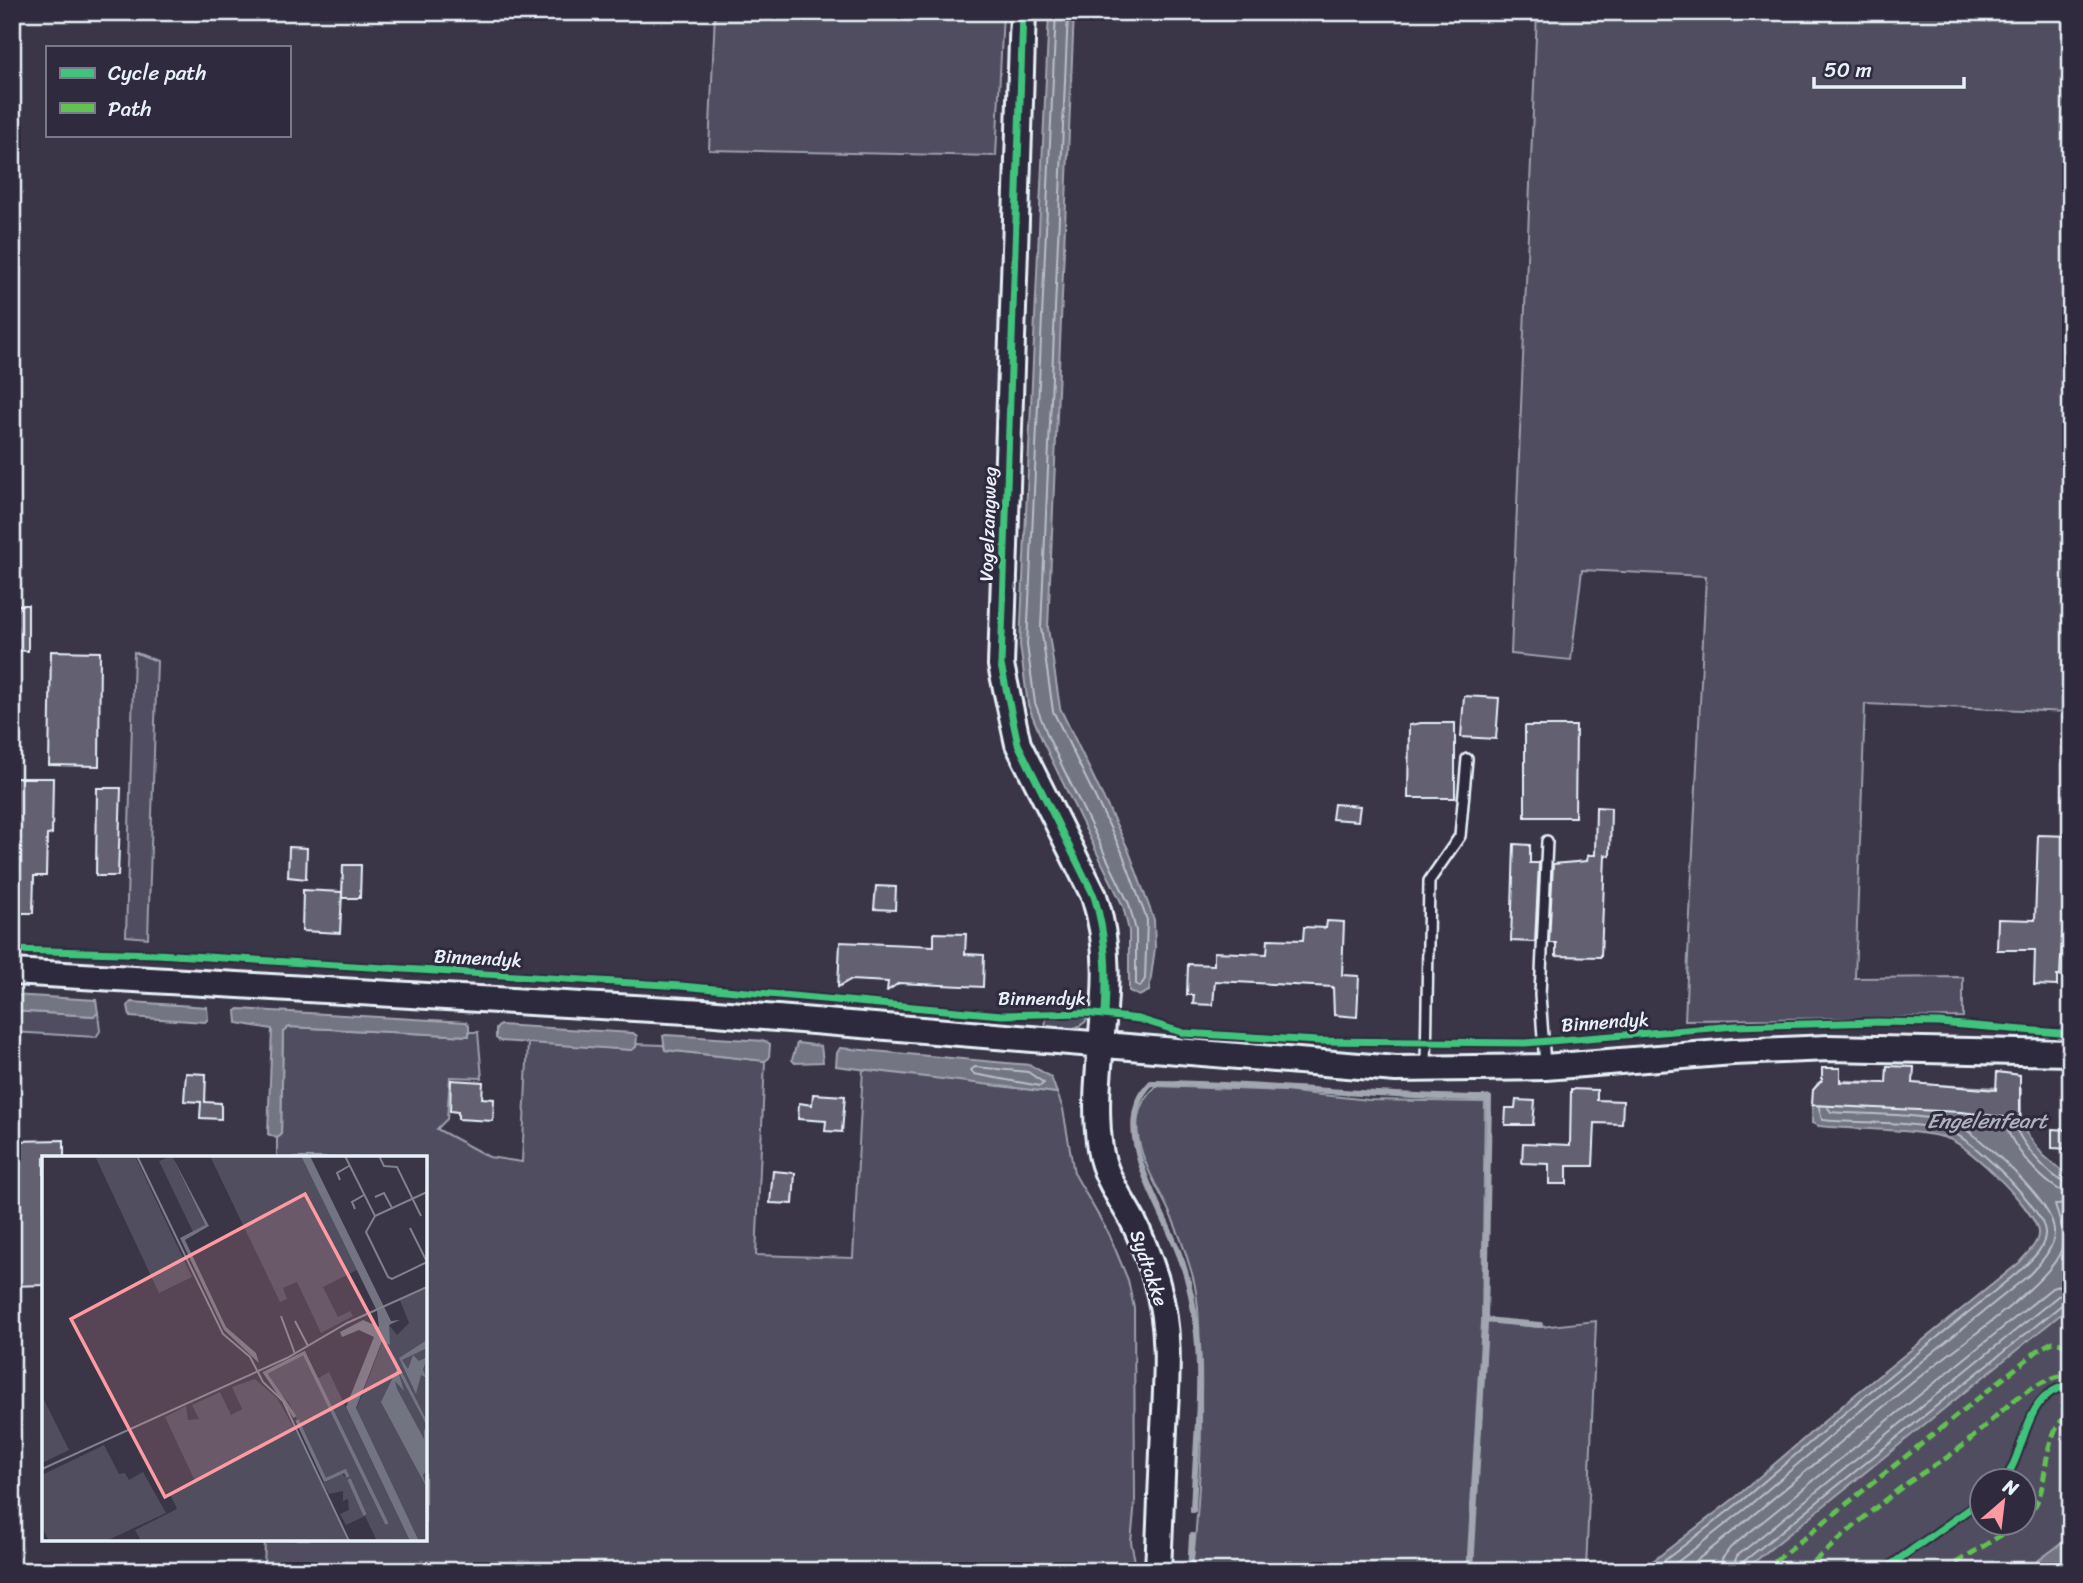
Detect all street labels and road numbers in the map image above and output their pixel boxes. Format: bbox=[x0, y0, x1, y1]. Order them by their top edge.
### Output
street label: Vogelzangweg bbox=[970, 466, 1007, 582]
street label: Binnendyk bbox=[433, 939, 523, 977]
street label: Binnendyk bbox=[998, 982, 1086, 1015]
street label: Binnendyk bbox=[1560, 1002, 1650, 1042]
street label: Sydtakke bbox=[1121, 1225, 1178, 1311]

